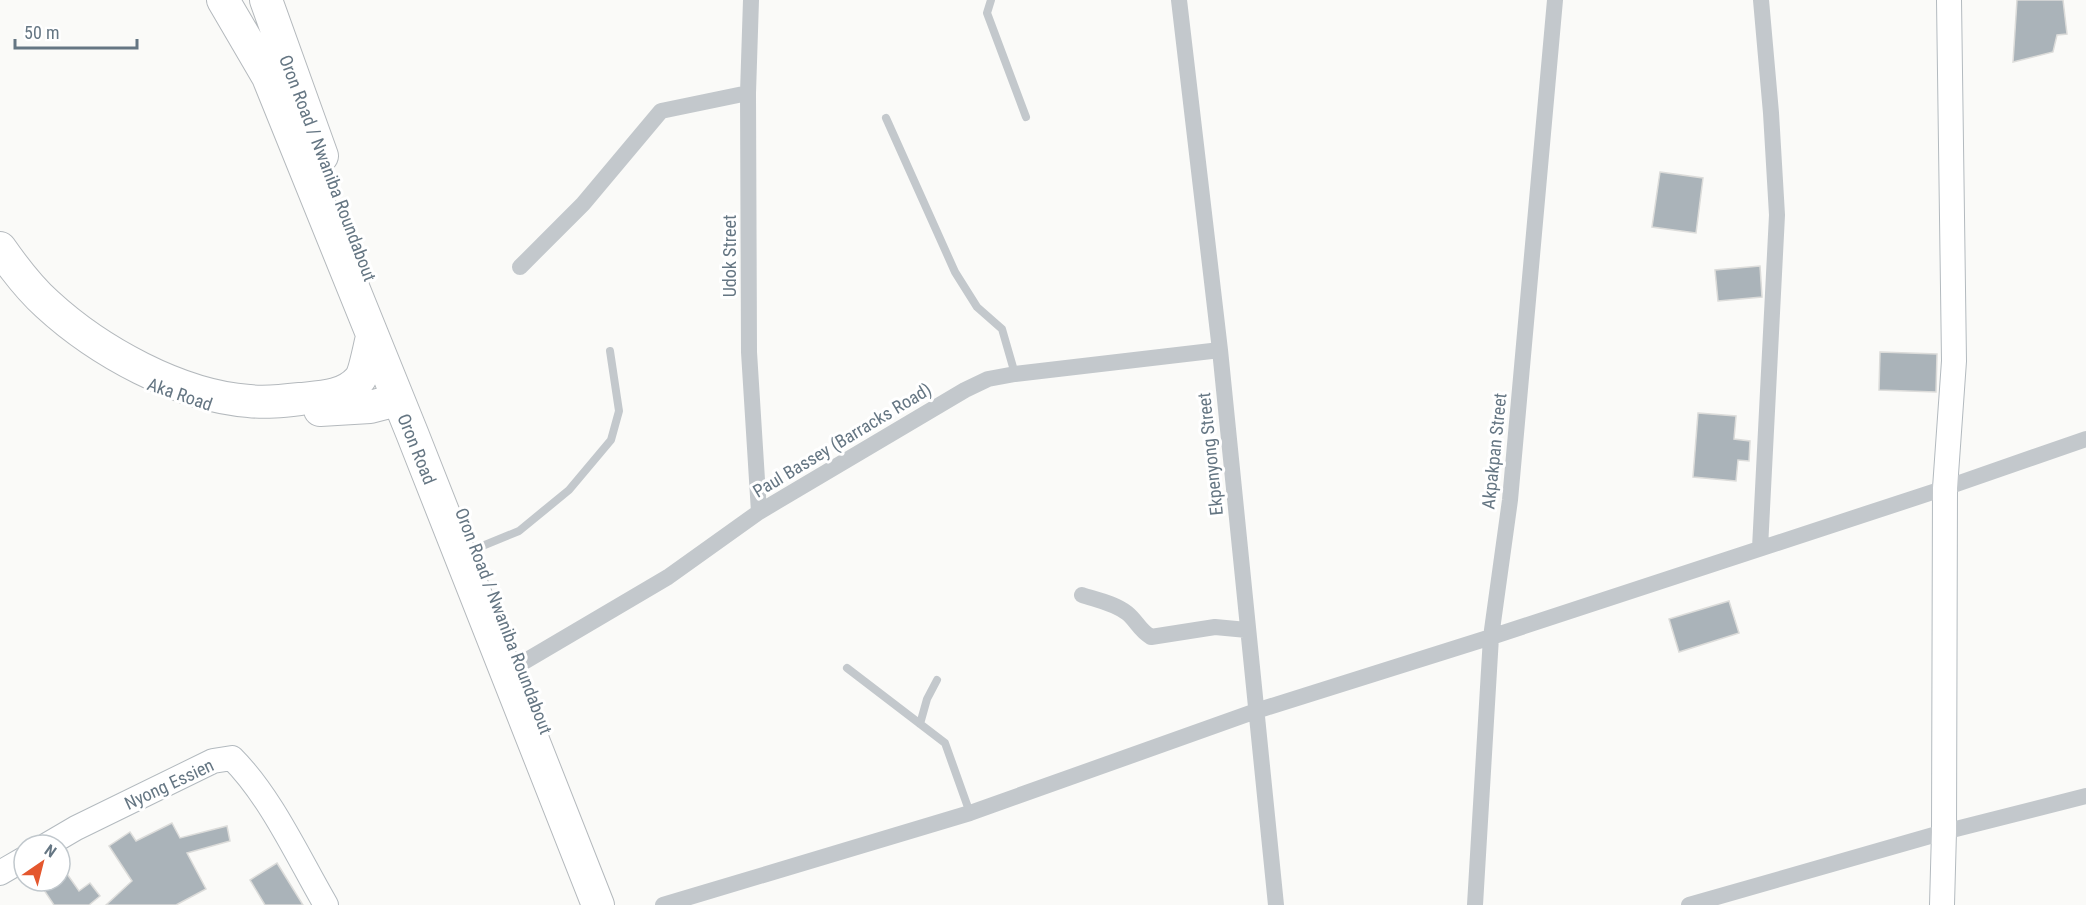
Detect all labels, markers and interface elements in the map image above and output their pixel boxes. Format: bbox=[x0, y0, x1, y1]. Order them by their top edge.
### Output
scale bar bbox=[15, 12, 136, 50]
text: 50 m bbox=[24, 22, 59, 43]
street label: Oron Road / Nwaniba Roundabout bbox=[275, 52, 381, 284]
street label: Udok Street bbox=[719, 215, 740, 297]
street label: Aka Road bbox=[145, 373, 215, 415]
street label: Paul Bassey (Barracks Road) bbox=[749, 378, 935, 502]
street label: Ekpenyong Street bbox=[1193, 392, 1227, 516]
street label: Akpakpan Street bbox=[1477, 392, 1511, 510]
street label: Oron Road bbox=[393, 411, 441, 487]
street label: Oron Road / Nwaniba Roundabout bbox=[451, 505, 557, 737]
street label: Nyong Essien bbox=[121, 754, 217, 814]
north arrow bbox=[12, 833, 72, 893]
text: N bbox=[41, 841, 60, 862]

